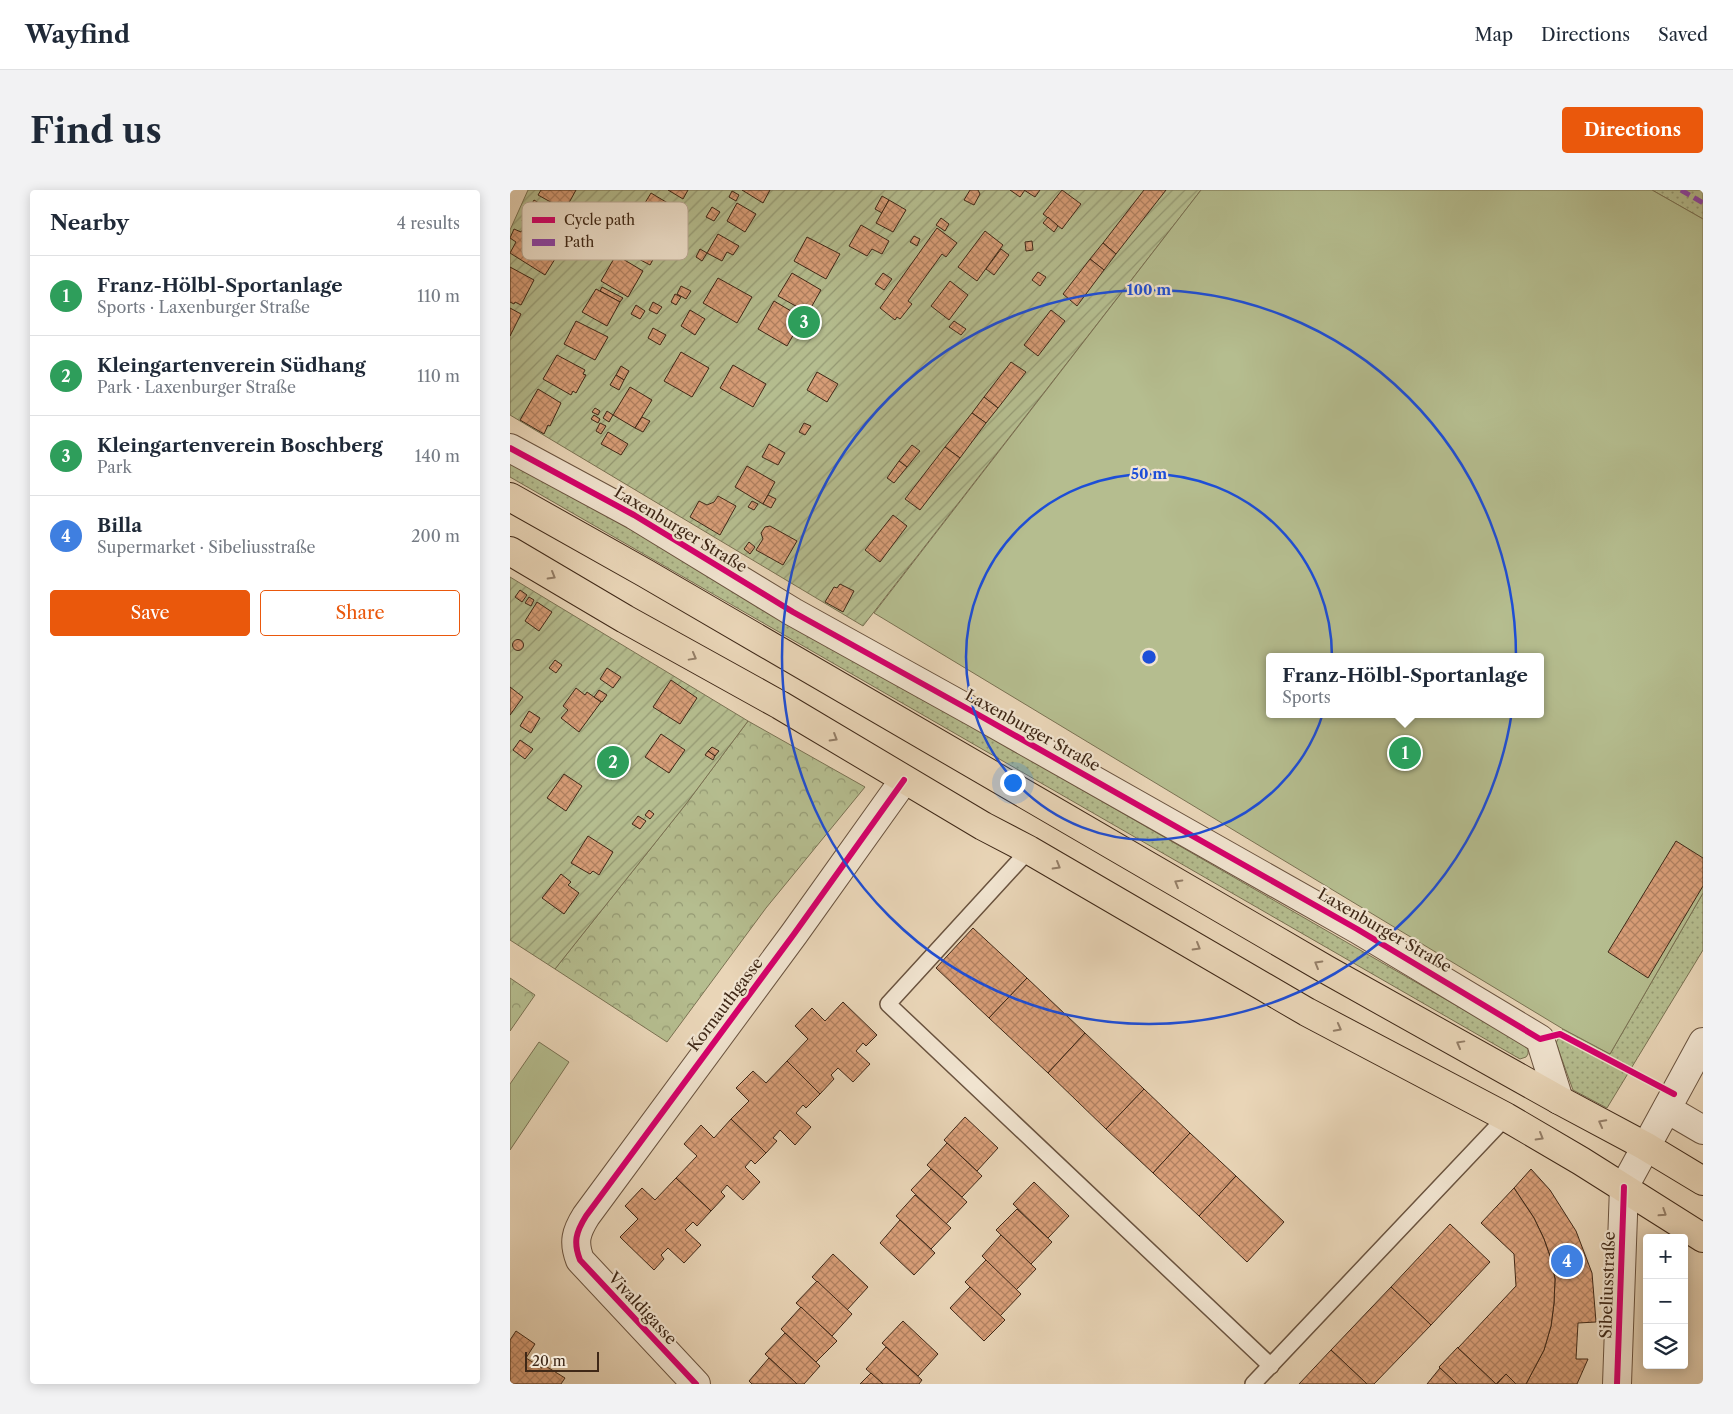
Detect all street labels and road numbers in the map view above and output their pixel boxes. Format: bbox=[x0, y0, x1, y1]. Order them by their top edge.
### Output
street label: Laxenburger Straße bbox=[611, 481, 751, 577]
street label: Laxenburger Straße bbox=[962, 685, 1104, 775]
street label: Laxenburger Straße bbox=[1314, 883, 1456, 977]
street label: Kornauthgasse bbox=[683, 953, 767, 1055]
street label: Sibeliusstraße bbox=[1595, 1231, 1619, 1339]
street label: Vivaldigasse bbox=[604, 1267, 682, 1348]

